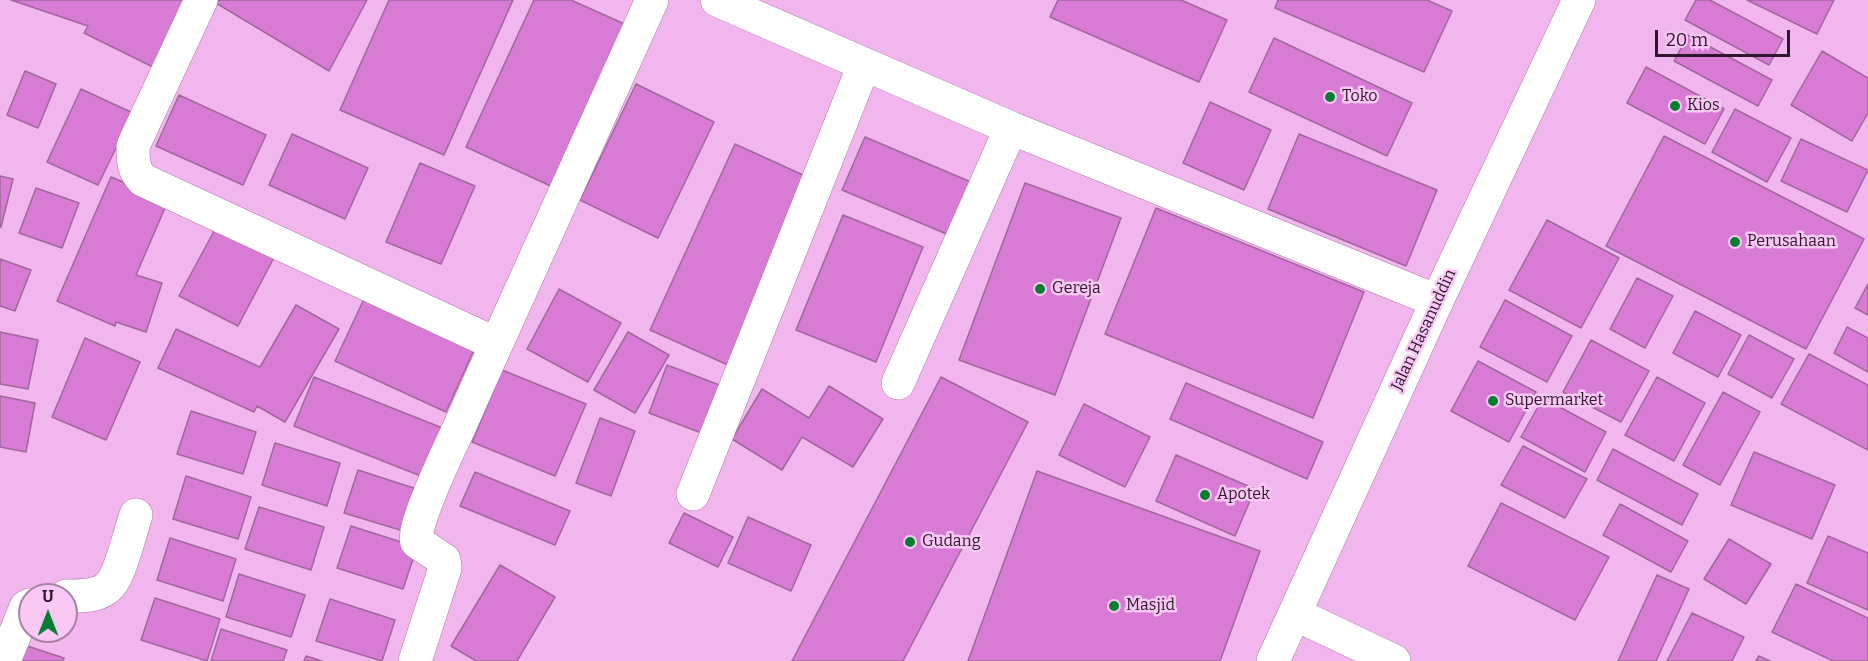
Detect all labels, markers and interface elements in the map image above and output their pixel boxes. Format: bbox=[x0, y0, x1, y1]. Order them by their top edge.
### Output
scale bar bbox=[1658, 18, 1793, 56]
text: 20 m bbox=[1666, 29, 1708, 51]
place label: Toko bbox=[1342, 87, 1377, 107]
marker: Toko bbox=[1323, 90, 1337, 104]
place label: Kios bbox=[1687, 96, 1720, 116]
marker: Kios bbox=[1668, 99, 1682, 113]
place label: Perusahaan bbox=[1747, 232, 1836, 252]
marker: Perusahaan bbox=[1728, 235, 1742, 249]
street label: Jalan Hasanuddin bbox=[1387, 266, 1461, 394]
place label: Gereja bbox=[1052, 279, 1101, 299]
marker: Gereja bbox=[1033, 282, 1047, 296]
place label: Supermarket bbox=[1505, 391, 1603, 411]
marker: Supermarket bbox=[1486, 394, 1500, 408]
place label: Apotek bbox=[1217, 485, 1270, 505]
marker: Apotek bbox=[1198, 488, 1212, 502]
place label: Gudang bbox=[922, 532, 981, 552]
marker: Gudang bbox=[903, 535, 917, 549]
north arrow bbox=[18, 583, 78, 643]
text: U bbox=[42, 587, 54, 606]
place label: Masjid bbox=[1126, 596, 1175, 616]
marker: Masjid bbox=[1107, 599, 1121, 613]

